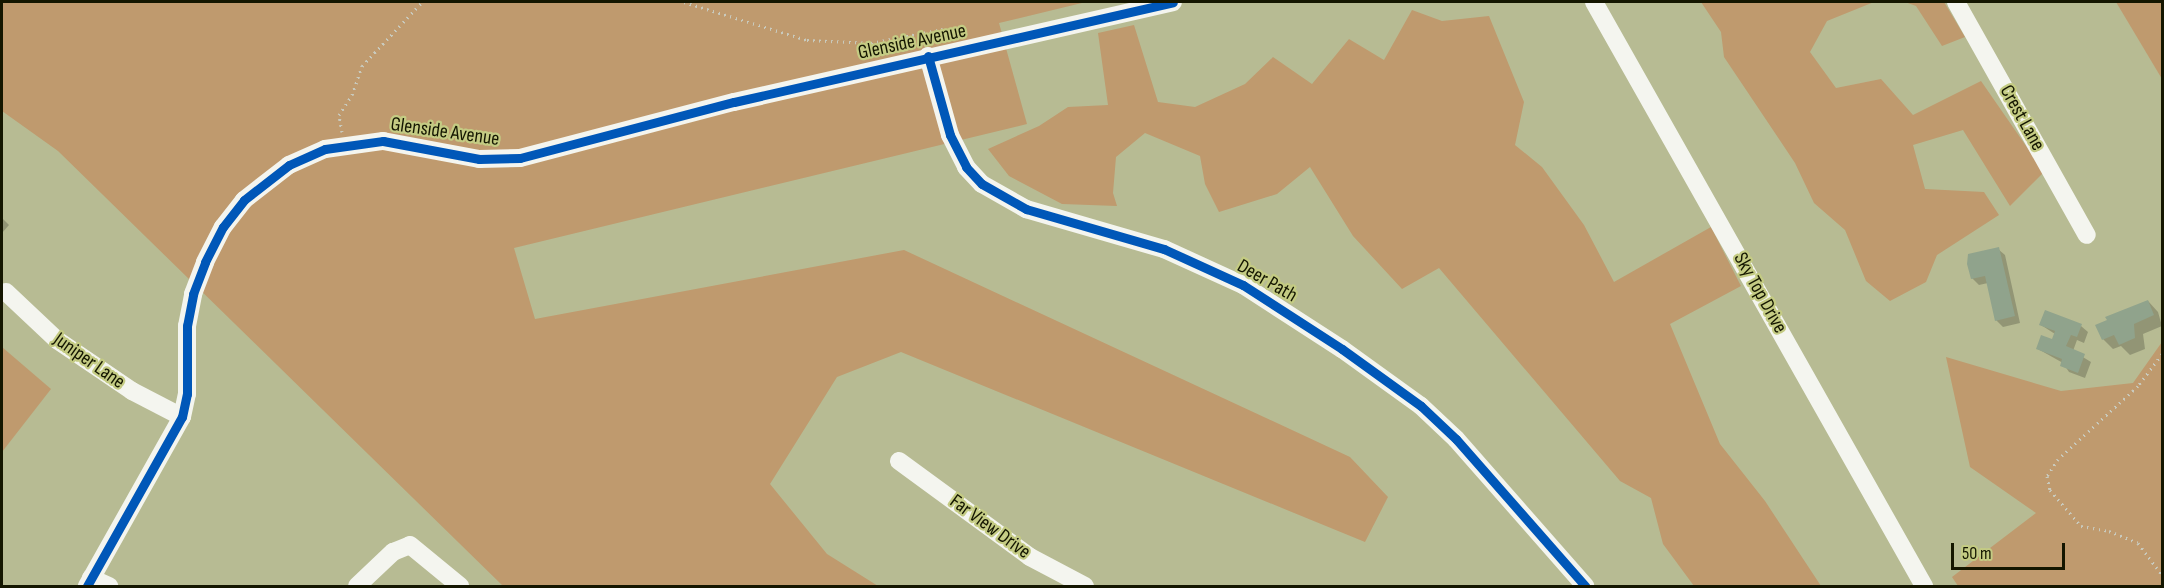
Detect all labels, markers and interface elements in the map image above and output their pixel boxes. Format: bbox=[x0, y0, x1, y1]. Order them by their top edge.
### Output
street label: Glenside Avenue bbox=[856, 19, 968, 65]
street label: Crest Lane bbox=[1994, 81, 2050, 155]
street label: Glenside Avenue bbox=[389, 112, 501, 152]
street label: Sky Top Drive bbox=[1728, 248, 1792, 338]
street label: Deer Path bbox=[1233, 254, 1301, 308]
street label: Juniper Lane bbox=[49, 328, 129, 394]
street label: Far View Drive bbox=[945, 490, 1035, 564]
scale bar bbox=[1954, 531, 2068, 569]
text: 50 m bbox=[1962, 543, 1992, 564]

